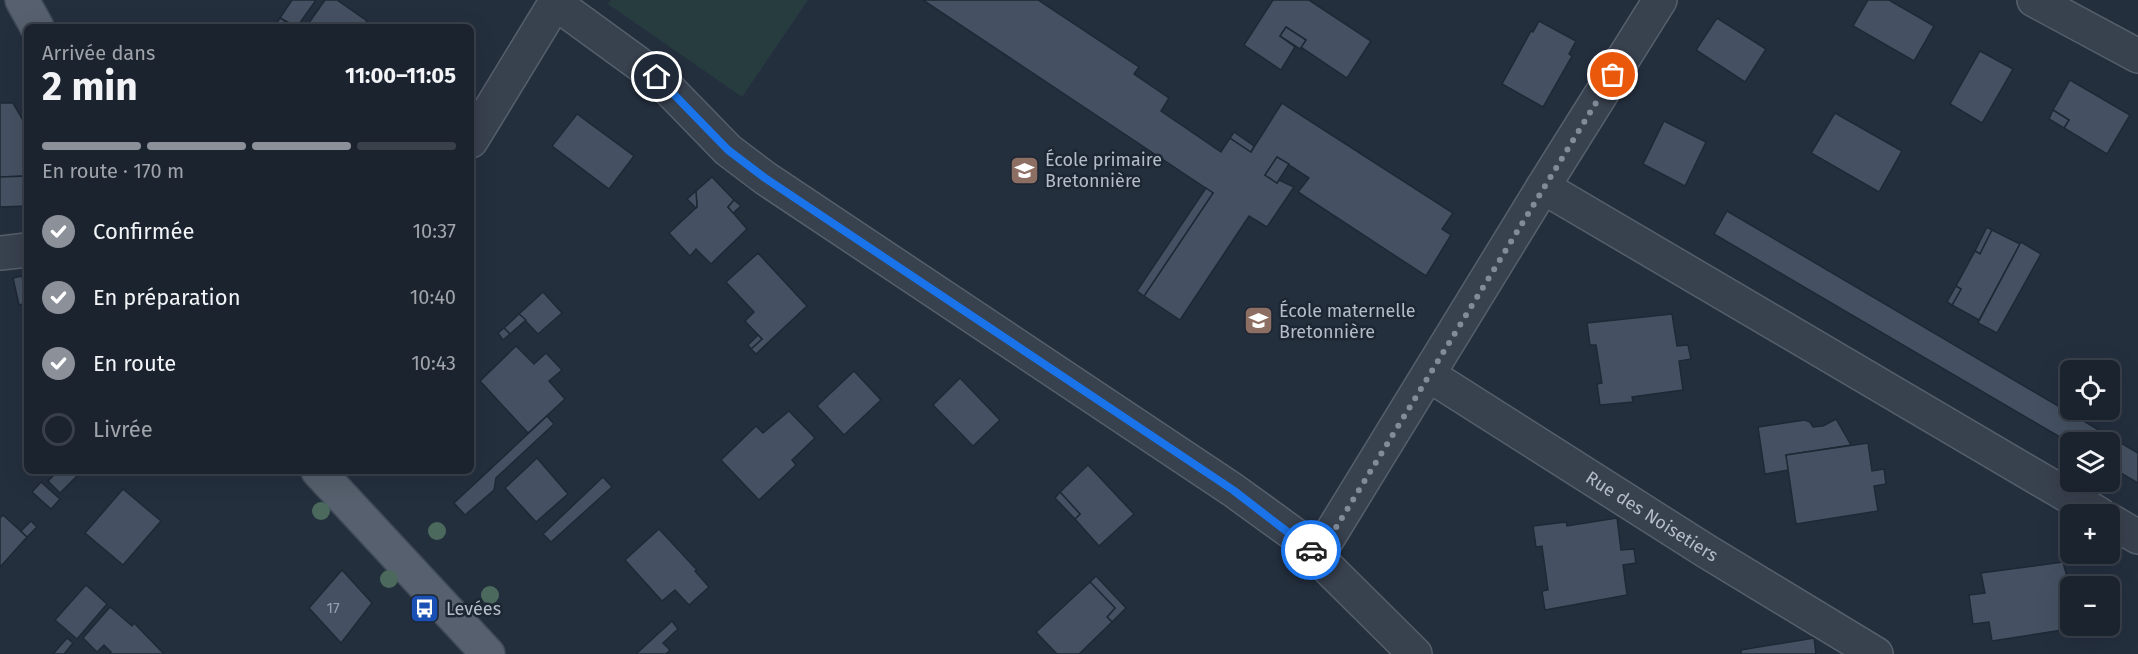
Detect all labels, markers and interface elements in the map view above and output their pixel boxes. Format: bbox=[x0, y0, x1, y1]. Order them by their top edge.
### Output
text: Arrivée dans bbox=[42, 41, 155, 65]
pin bbox=[1587, 49, 1638, 100]
pin bbox=[631, 51, 682, 102]
icon: bag bbox=[1596, 58, 1629, 91]
icon: home bbox=[640, 60, 673, 93]
text: 11:00–11:05 bbox=[345, 62, 456, 89]
text: 2 min bbox=[42, 64, 138, 110]
place label: École primaire Bretonnière bbox=[1045, 148, 1162, 192]
school or university icon: École primaire Bretonnière bbox=[1008, 154, 1040, 186]
text: En route · 170 m bbox=[42, 159, 184, 183]
icon: check bbox=[42, 215, 75, 248]
text: Confirmée bbox=[93, 218, 195, 245]
text: 10:37 bbox=[412, 219, 456, 243]
icon: check bbox=[42, 281, 75, 314]
text: En préparation bbox=[93, 284, 241, 311]
text: 10:40 bbox=[410, 285, 456, 309]
place label: École maternelle Bretonnière bbox=[1279, 299, 1416, 343]
school or university icon: École maternelle Bretonnière bbox=[1242, 305, 1274, 337]
icon: check bbox=[42, 347, 75, 380]
text: En route bbox=[93, 350, 176, 377]
text: 10:43 bbox=[411, 351, 456, 375]
map controls bbox=[2060, 360, 2120, 636]
button: locate bbox=[2060, 360, 2120, 420]
text: Livrée bbox=[93, 416, 153, 443]
button: layers bbox=[2060, 432, 2120, 492]
street label: Rue des Noisetiers bbox=[1582, 466, 1722, 567]
button: + bbox=[2060, 504, 2120, 564]
courier bbox=[1281, 520, 1341, 580]
icon: car bbox=[1295, 534, 1328, 567]
button: − bbox=[2060, 576, 2120, 636]
bus stop icon: Levées bbox=[409, 593, 441, 625]
place label: Levées bbox=[446, 598, 501, 620]
house number: 17 bbox=[326, 599, 340, 617]

